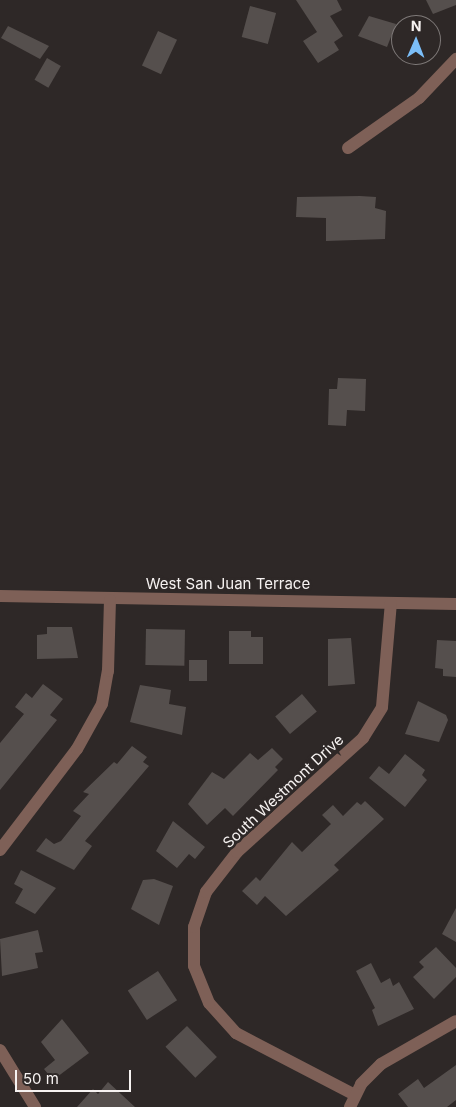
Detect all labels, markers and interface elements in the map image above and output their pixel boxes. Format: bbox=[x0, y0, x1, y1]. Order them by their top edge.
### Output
north arrow bbox=[391, 15, 441, 65]
text: N bbox=[411, 17, 422, 34]
street label: West San Juan Terrace bbox=[146, 575, 310, 593]
street label: South Westmont Drive bbox=[219, 730, 347, 852]
scale bar bbox=[18, 1060, 134, 1092]
text: 50 m bbox=[23, 1069, 59, 1088]

